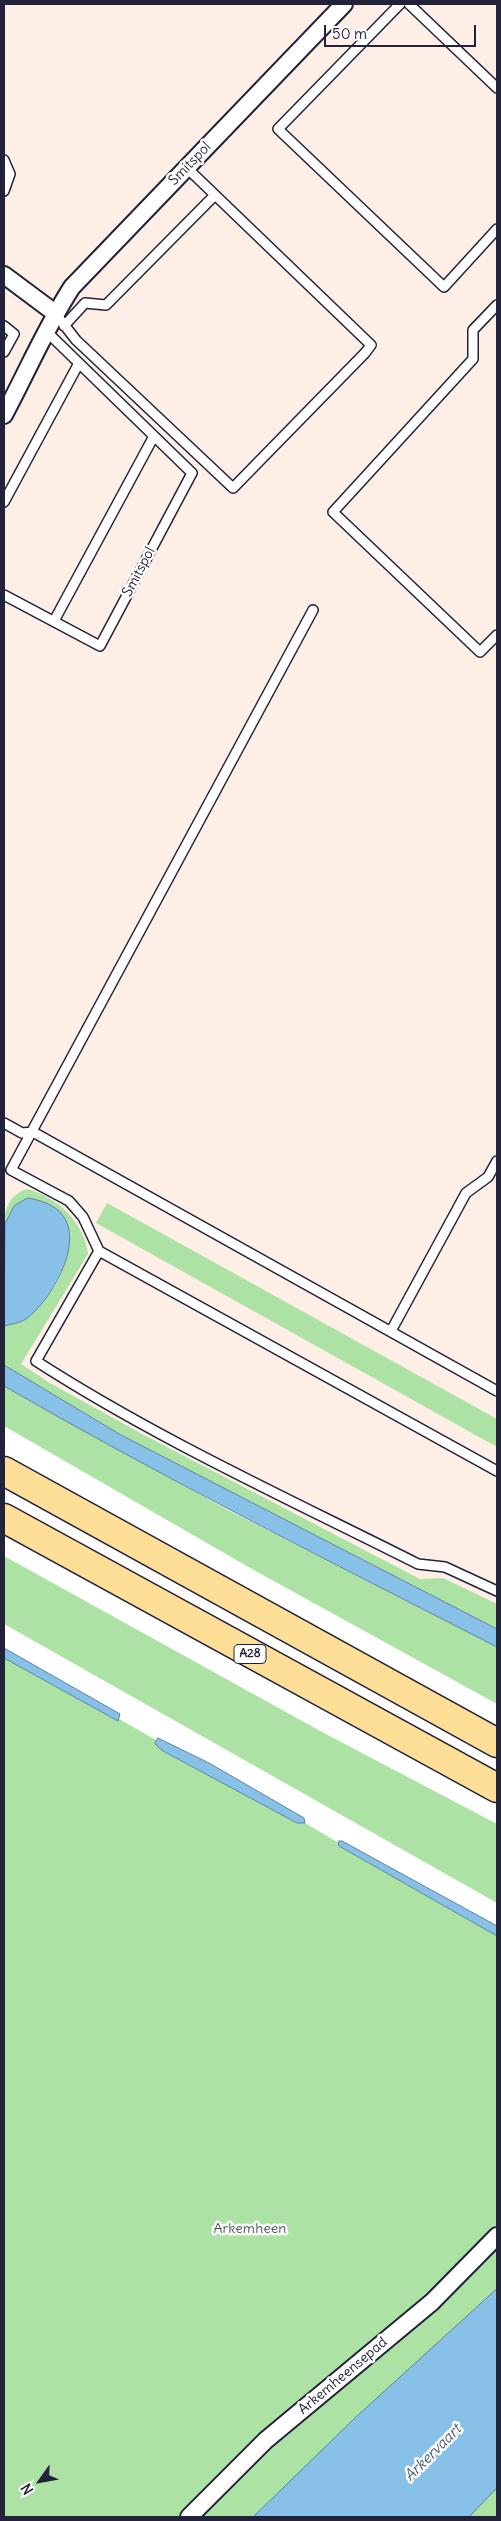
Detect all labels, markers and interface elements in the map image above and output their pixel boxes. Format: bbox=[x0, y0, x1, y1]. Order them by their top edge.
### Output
scale bar bbox=[326, 15, 478, 47]
text: 50 m bbox=[332, 24, 367, 43]
street label: Smitspol bbox=[165, 139, 215, 189]
street label: Smitspol bbox=[119, 545, 159, 599]
road number: A28 bbox=[234, 1645, 266, 1664]
park label: Arkemheen bbox=[214, 2221, 286, 2237]
street label: Arkemheensepad bbox=[295, 2334, 391, 2418]
water label: Arkervaart bbox=[401, 2421, 465, 2485]
north arrow bbox=[15, 2456, 65, 2506]
text: N bbox=[17, 2480, 37, 2498]

